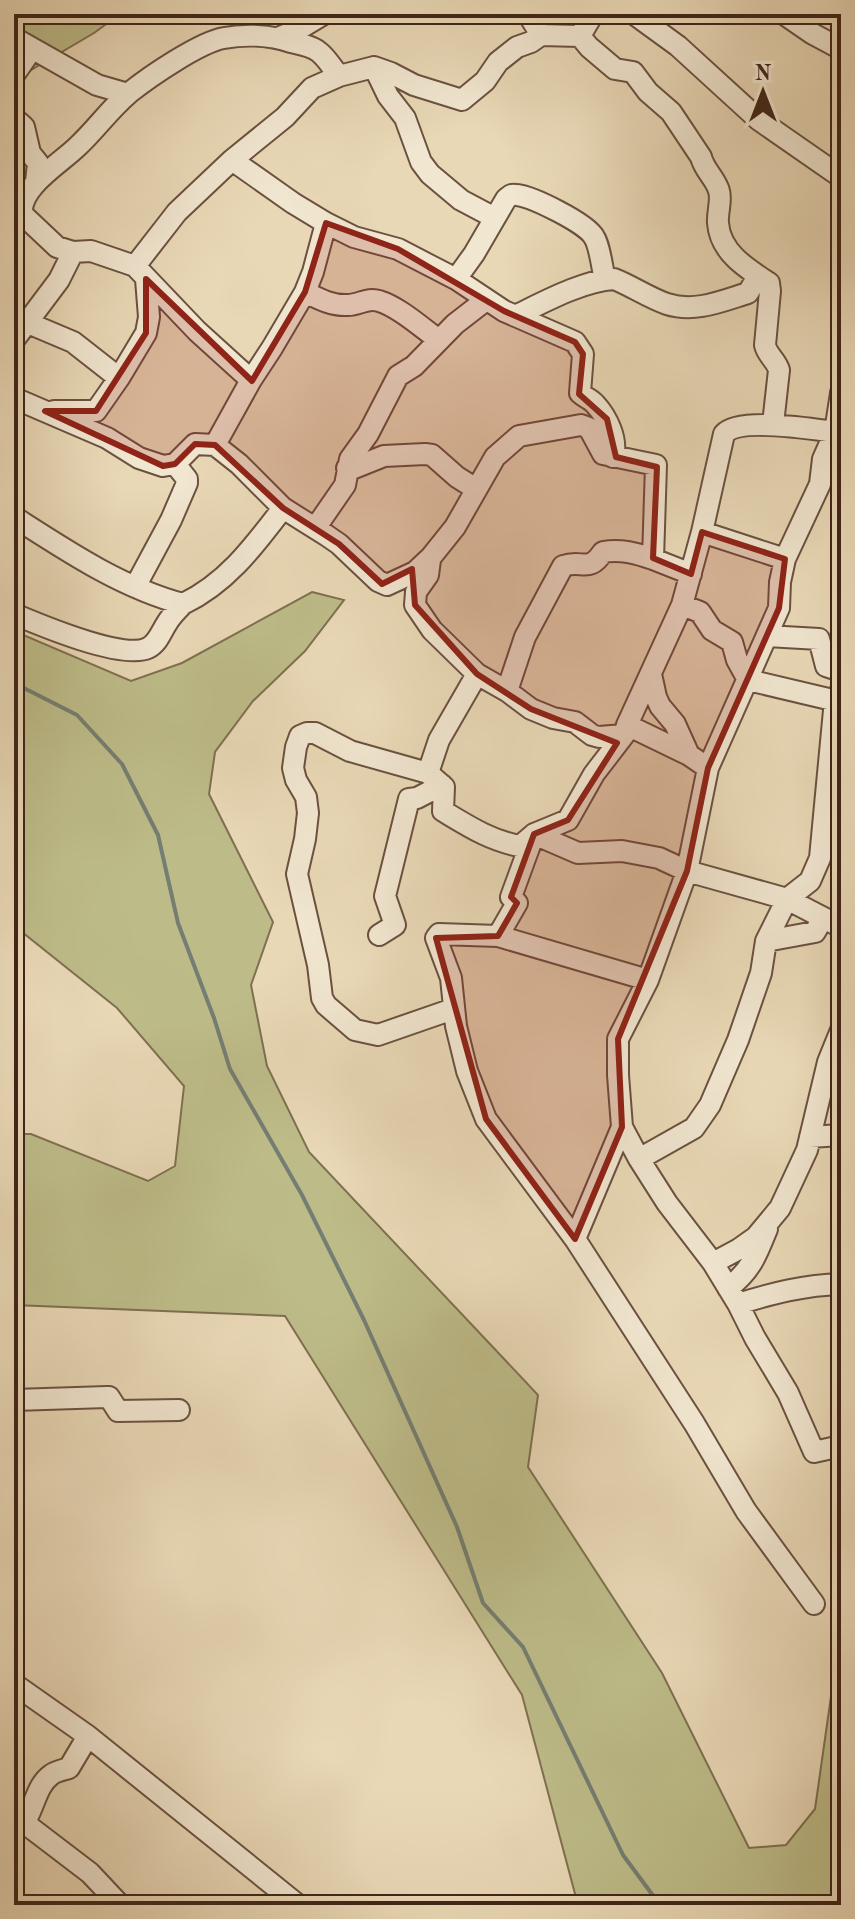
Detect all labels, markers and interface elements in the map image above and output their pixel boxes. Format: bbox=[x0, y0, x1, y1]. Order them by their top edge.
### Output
north arrow bbox=[723, 52, 803, 132]
text: N bbox=[755, 63, 772, 85]

